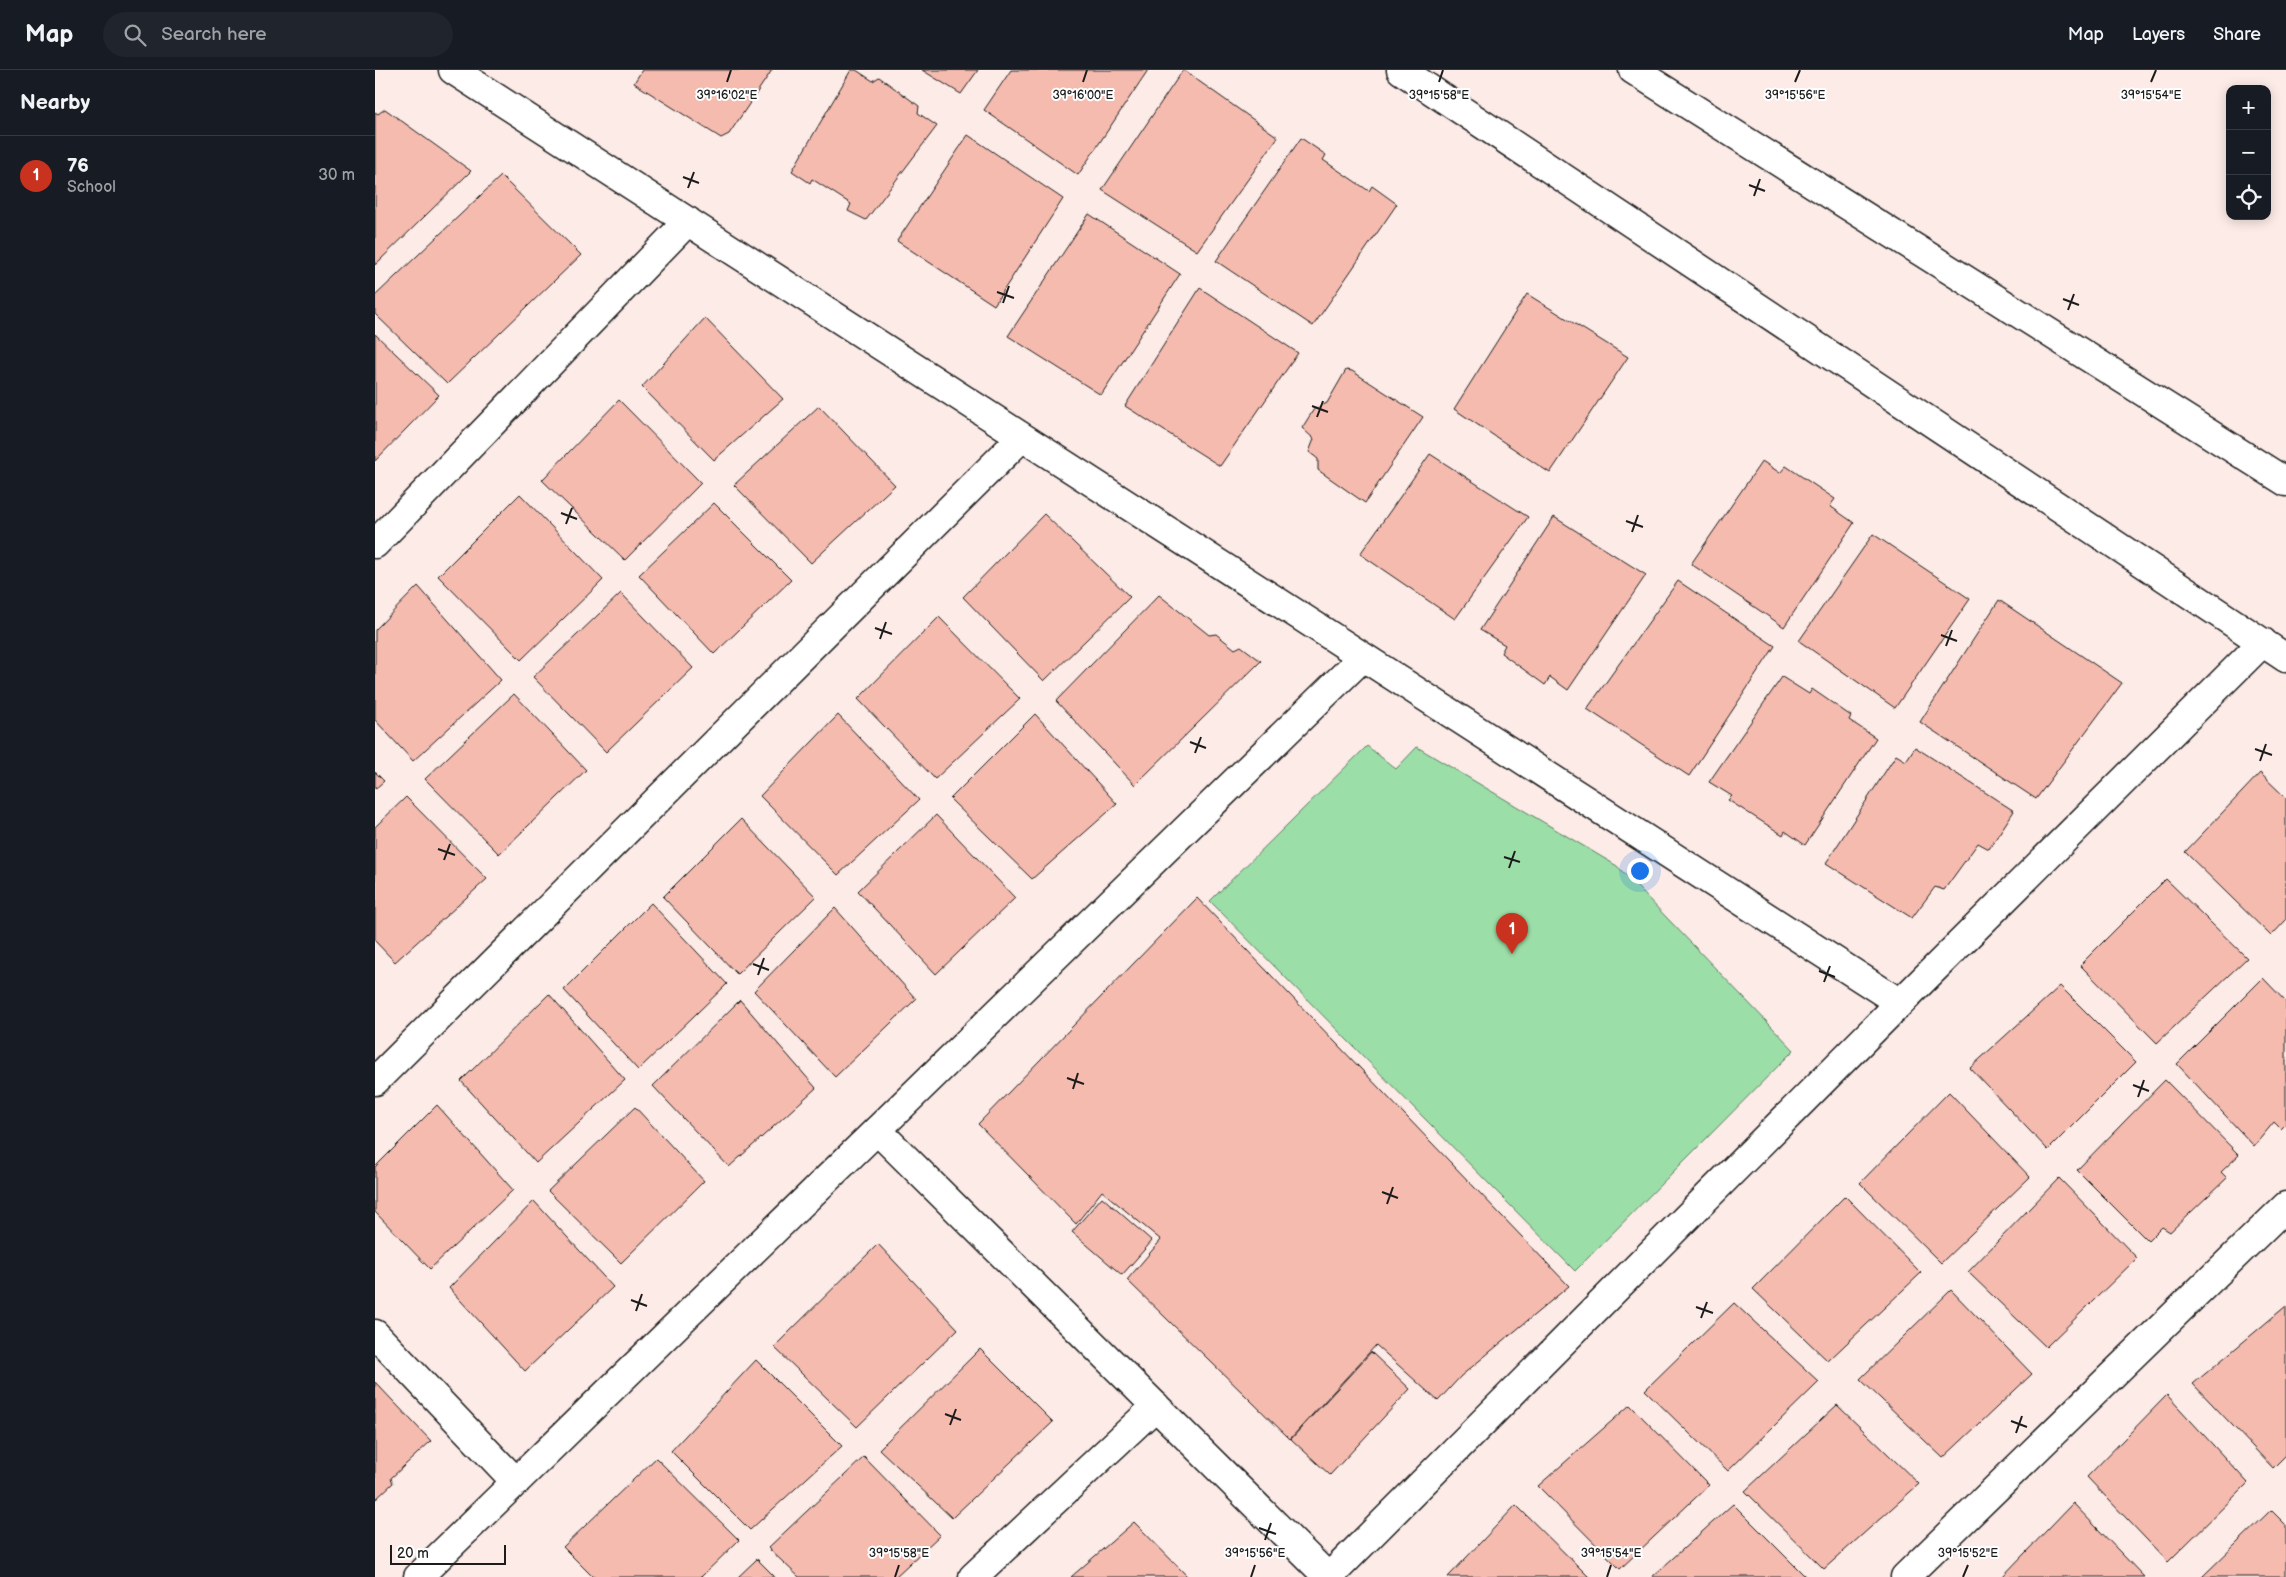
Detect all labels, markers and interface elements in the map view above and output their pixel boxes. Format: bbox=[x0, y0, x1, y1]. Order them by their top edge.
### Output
search box bbox=[103, 12, 453, 57]
text: Map bbox=[25, 20, 73, 49]
icon: search bbox=[121, 21, 149, 49]
text: Search here bbox=[161, 23, 267, 46]
text: Map bbox=[2068, 24, 2104, 45]
text: Layers bbox=[2132, 24, 2185, 45]
text: Share bbox=[2213, 24, 2261, 45]
map controls bbox=[2226, 85, 2271, 220]
button: + bbox=[2226, 85, 2271, 130]
text: 39°16'02"E bbox=[696, 88, 758, 103]
text: 39°16'00"E bbox=[1052, 88, 1114, 103]
text: 39°15'58"E bbox=[1409, 88, 1469, 103]
text: 39°15'56"E bbox=[1765, 88, 1825, 103]
text: 39°15'54"E bbox=[2121, 88, 2181, 103]
text: Nearby bbox=[20, 90, 90, 115]
button: − bbox=[2226, 130, 2271, 175]
text: 76 bbox=[67, 155, 89, 178]
text: 1 bbox=[33, 166, 39, 185]
text: 30 m bbox=[318, 166, 355, 185]
button: locate bbox=[2226, 175, 2271, 220]
text: School bbox=[67, 178, 116, 197]
your location bbox=[1627, 858, 1653, 884]
pin: 1 bbox=[1496, 913, 1528, 954]
scale bar bbox=[390, 1542, 506, 1565]
text: 20 m bbox=[397, 1545, 429, 1562]
text: 39°15'58"E bbox=[869, 1546, 929, 1561]
text: 39°15'56"E bbox=[1225, 1546, 1285, 1561]
text: 39°15'54"E bbox=[1581, 1546, 1641, 1561]
text: 39°15'52"E bbox=[1938, 1546, 1998, 1561]

